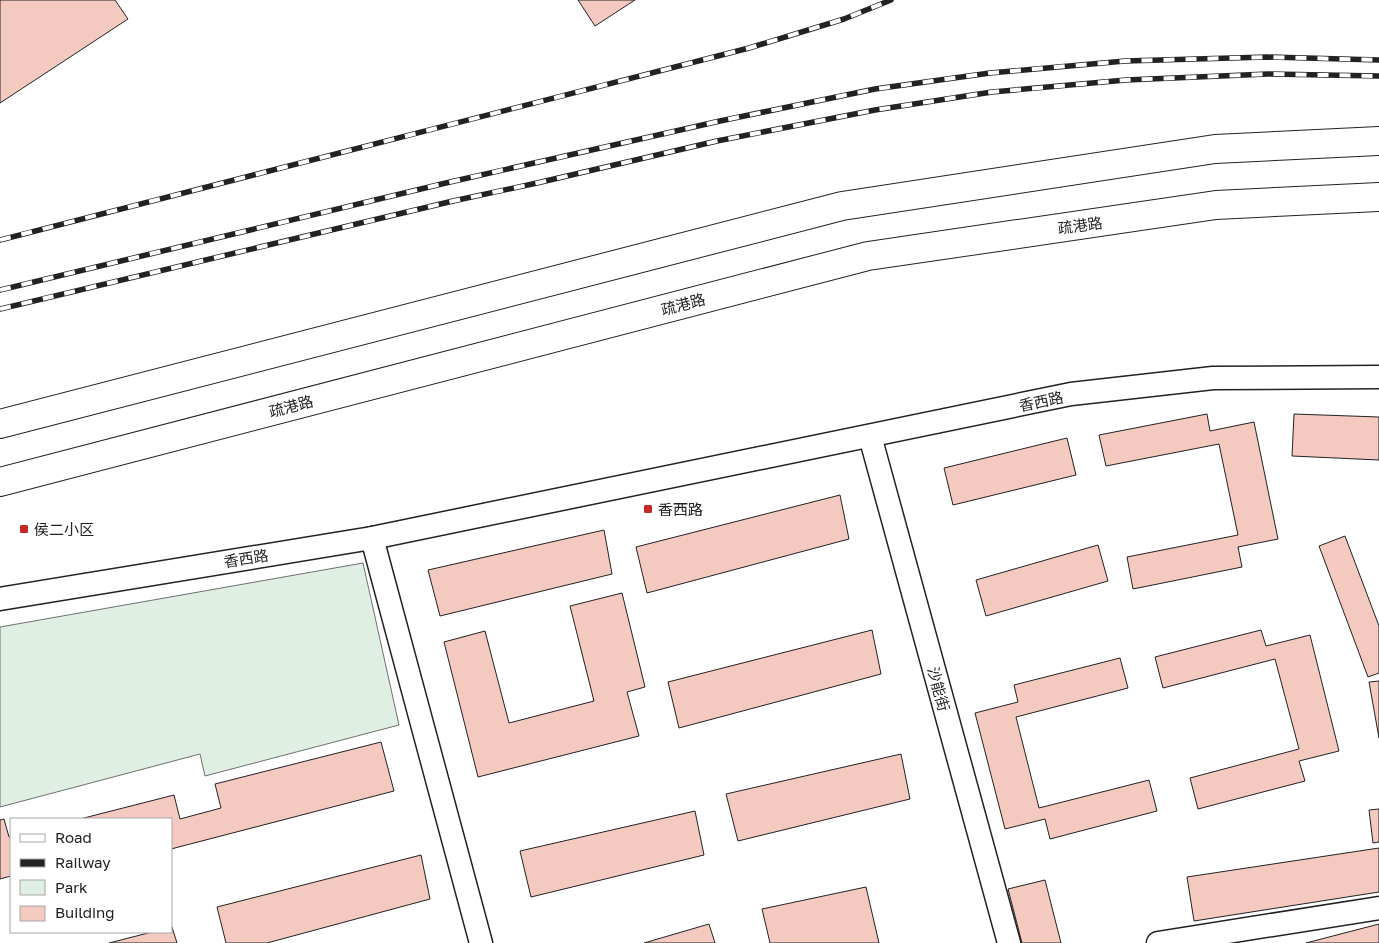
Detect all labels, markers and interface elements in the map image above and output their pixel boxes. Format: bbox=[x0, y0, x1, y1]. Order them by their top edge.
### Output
street label: 疏港路 bbox=[1056, 213, 1104, 237]
street label: 疏港路 bbox=[659, 289, 707, 319]
street label: 香西路 bbox=[1017, 388, 1065, 414]
street label: 疏港路 bbox=[267, 391, 315, 421]
place label: 香西路 bbox=[658, 500, 703, 518]
marker: 香西路 bbox=[642, 503, 654, 515]
place label: 侯二小区 bbox=[34, 520, 94, 538]
marker: 侯二小区 bbox=[18, 523, 30, 535]
street label: 香西路 bbox=[222, 546, 270, 570]
street label: 沙能街 bbox=[924, 665, 954, 713]
legend bbox=[10, 818, 172, 933]
text: Road bbox=[55, 828, 92, 846]
text: Railway bbox=[55, 853, 111, 871]
text: Park bbox=[55, 878, 88, 896]
text: Building bbox=[55, 903, 115, 921]

